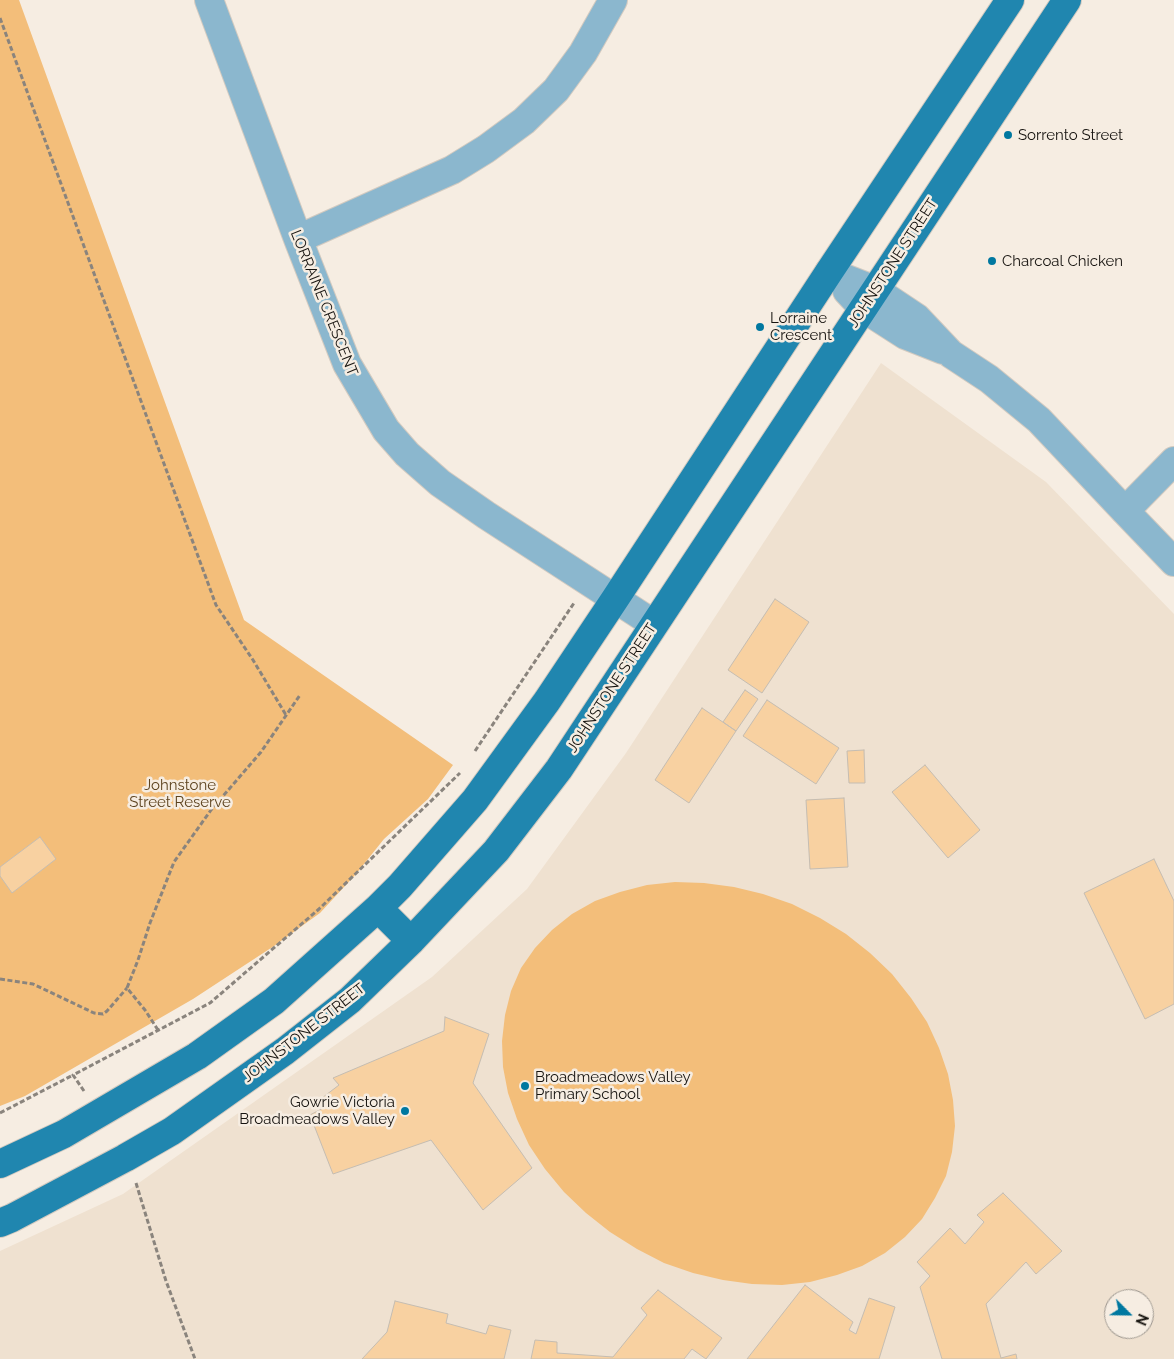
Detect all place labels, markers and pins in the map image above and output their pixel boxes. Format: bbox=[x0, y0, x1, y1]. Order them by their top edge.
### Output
place label: Sorrento Street bbox=[1018, 126, 1123, 144]
marker: Sorrento Street bbox=[1002, 129, 1014, 141]
place label: Charcoal Chicken bbox=[1002, 252, 1123, 270]
marker: Charcoal Chicken bbox=[986, 255, 998, 267]
place label: Lorraine Crescent bbox=[770, 309, 832, 344]
marker: Lorraine Crescent bbox=[754, 321, 766, 333]
place label: Broadmeadows Valley Primary School bbox=[535, 1068, 691, 1103]
marker: Broadmeadows Valley Primary School bbox=[519, 1080, 531, 1092]
place label: Gowrie Victoria Broadmeadows Valley bbox=[239, 1093, 395, 1128]
marker: Gowrie Victoria Broadmeadows Valley bbox=[399, 1105, 411, 1117]

